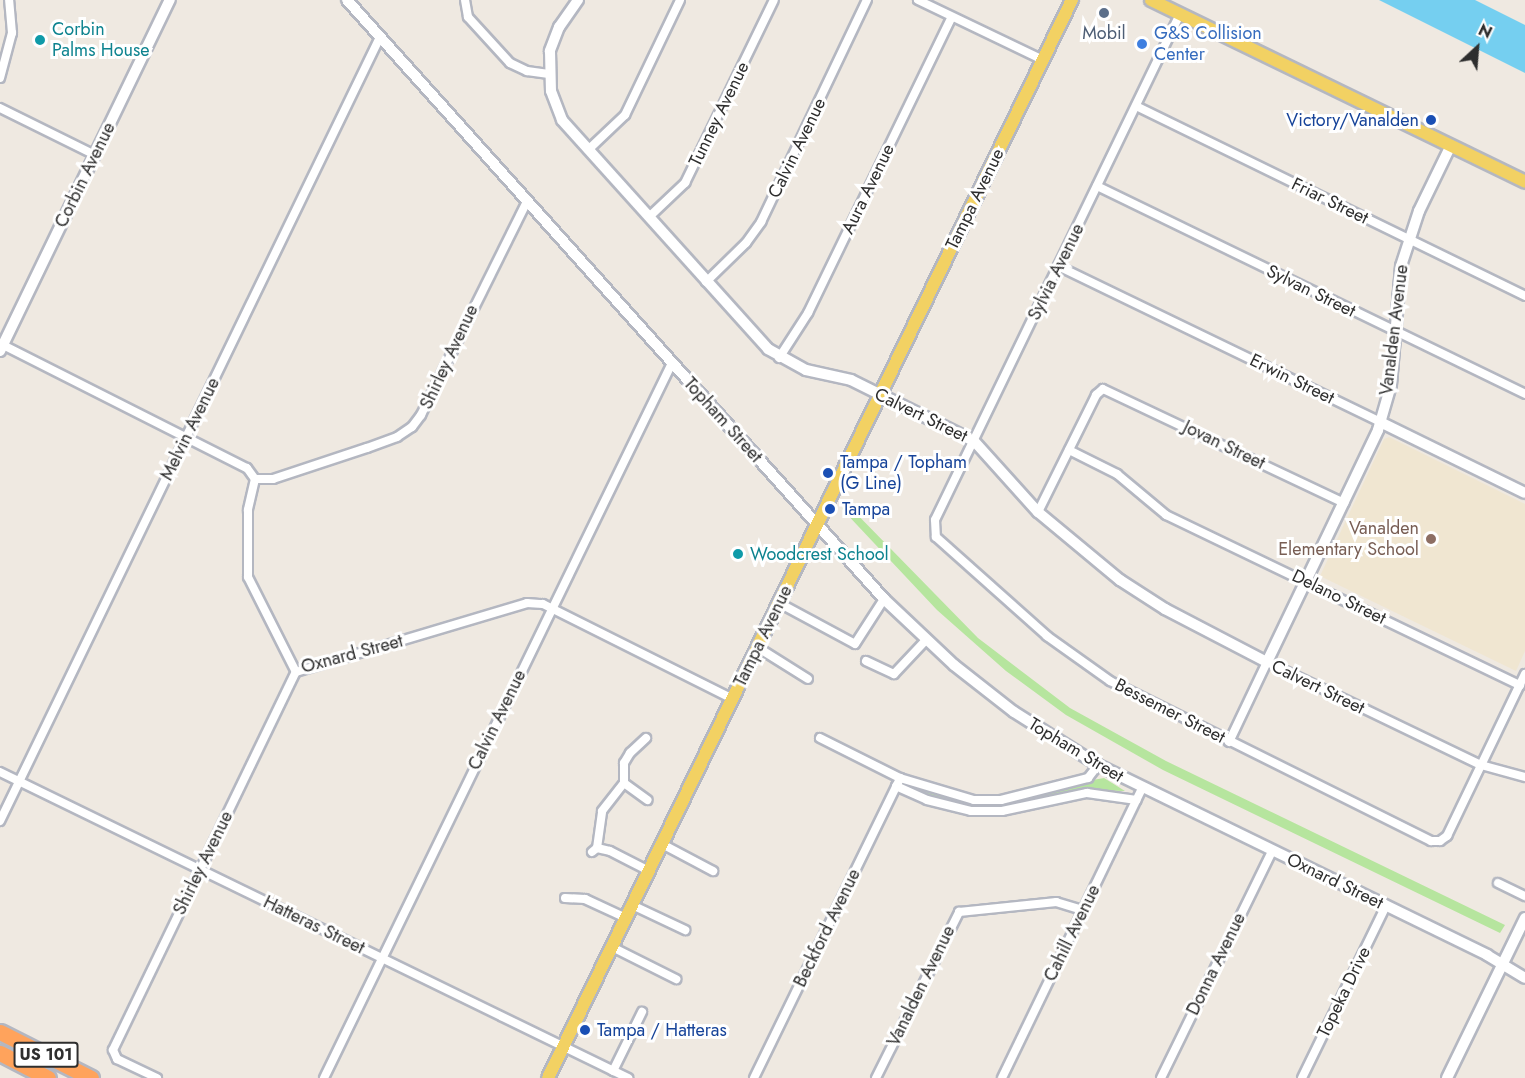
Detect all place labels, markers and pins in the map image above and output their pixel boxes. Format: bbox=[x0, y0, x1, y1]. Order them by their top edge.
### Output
marker: Mobil bbox=[1097, 6, 1111, 20]
place label: Corbin Palms House bbox=[52, 19, 149, 62]
place label: Mobil bbox=[1082, 22, 1126, 44]
place label: G&S Collision Center bbox=[1154, 23, 1262, 66]
marker: Corbin Palms House bbox=[33, 33, 47, 47]
marker: G&S Collision Center bbox=[1135, 37, 1149, 51]
place label: Victory/Vanalden bbox=[1286, 109, 1419, 131]
marker: Victory/Vanalden bbox=[1424, 113, 1438, 127]
place label: Tampa / Topham (G Line) bbox=[840, 452, 967, 494]
marker: Tampa / Topham (G Line) bbox=[821, 466, 835, 480]
place label: Tampa bbox=[842, 498, 890, 520]
marker: Tampa bbox=[823, 502, 837, 516]
place label: Vanalden Elementary School bbox=[1278, 518, 1419, 560]
marker: Vanalden Elementary School bbox=[1424, 532, 1438, 546]
place label: Woodcrest School bbox=[750, 543, 889, 565]
marker: Woodcrest School bbox=[731, 547, 745, 561]
place label: Tampa / Hatteras bbox=[597, 1019, 727, 1041]
marker: Tampa / Hatteras bbox=[578, 1023, 592, 1037]

